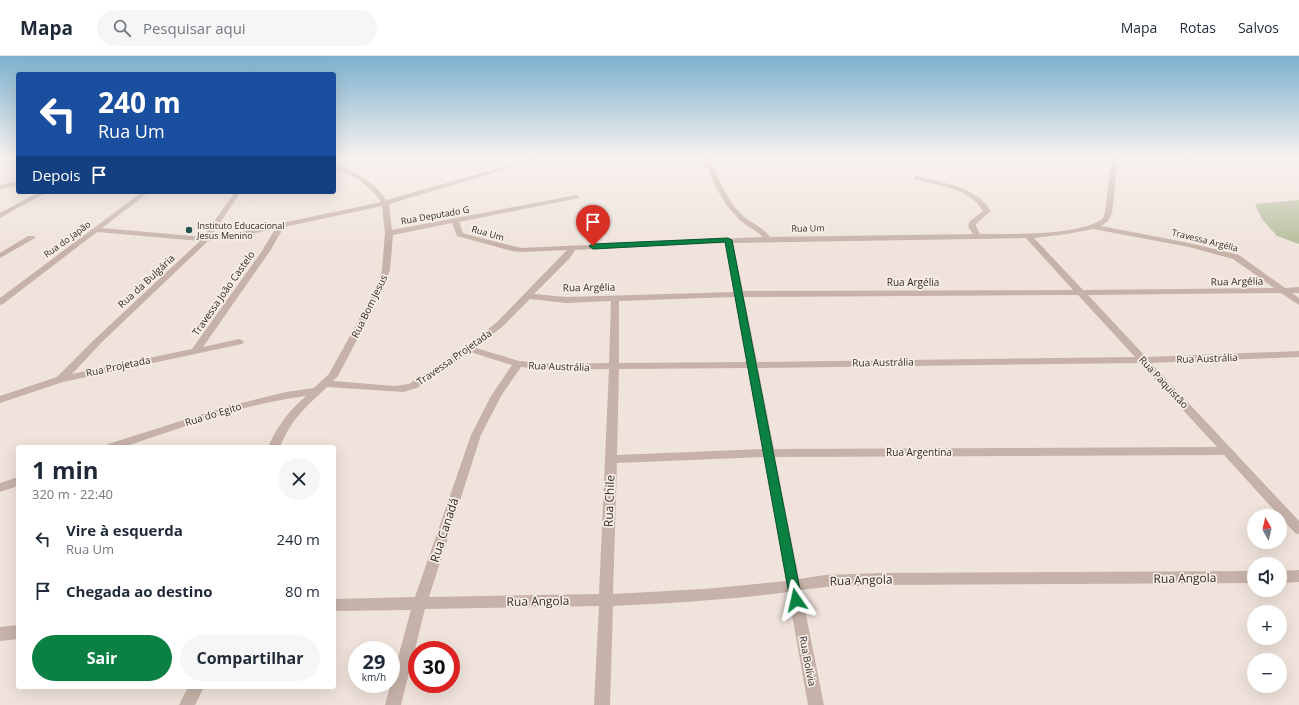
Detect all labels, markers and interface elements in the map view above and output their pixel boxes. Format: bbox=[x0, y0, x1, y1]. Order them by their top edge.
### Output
search box bbox=[97, 10, 377, 46]
text: Mapa bbox=[20, 15, 73, 41]
icon: search bbox=[111, 17, 133, 39]
text: Pesquisar aqui bbox=[143, 18, 246, 38]
text: Mapa bbox=[1121, 18, 1157, 37]
text: Rotas bbox=[1179, 18, 1216, 37]
text: Salvos bbox=[1238, 18, 1279, 37]
text: 240 m bbox=[98, 83, 181, 121]
icon: left bbox=[32, 88, 84, 140]
text: Rua Um bbox=[98, 119, 165, 143]
icon: arrive bbox=[88, 164, 110, 186]
text: Depois bbox=[32, 165, 80, 185]
street label: Rua Deputado G bbox=[400, 203, 470, 227]
pin bbox=[576, 205, 610, 246]
icon: arrive bbox=[582, 211, 604, 233]
street label: Rua do Japão bbox=[41, 218, 93, 260]
place label: Instituto Educacional Jesus Menino bbox=[196, 219, 285, 242]
street label: Rua Um bbox=[791, 221, 825, 235]
street label: Rua Um bbox=[470, 222, 506, 244]
marker: Instituto Educacional Jesus Menino bbox=[184, 225, 194, 235]
street label: Travessa Argélia bbox=[1170, 225, 1240, 255]
street label: Travessa João Castelo bbox=[188, 248, 258, 338]
street label: Rua da Bulgária bbox=[115, 251, 177, 311]
street label: Rua Bom Jesus bbox=[348, 272, 390, 340]
street label: Rua Argélia bbox=[1211, 274, 1263, 288]
street label: Rua Argélia bbox=[887, 275, 939, 289]
street label: Rua Argélia bbox=[563, 280, 615, 294]
street label: Travessa Projetada bbox=[414, 326, 494, 388]
street label: Rua Austrália bbox=[1176, 350, 1238, 366]
street label: Rua Projetada bbox=[85, 352, 151, 380]
street label: Rua Paquistão bbox=[1136, 353, 1192, 411]
street label: Rua Austrália bbox=[852, 354, 914, 370]
street label: Rua Austrália bbox=[528, 358, 590, 374]
street label: Rua do Egito bbox=[183, 399, 243, 429]
street label: Rua Argentina bbox=[886, 445, 952, 459]
text: 1 min bbox=[32, 453, 99, 486]
button: close bbox=[278, 458, 320, 500]
street label: Rua Chile bbox=[600, 474, 618, 527]
text: 320 m · 22:40 bbox=[32, 485, 113, 503]
street label: Rua Canadá bbox=[426, 496, 462, 564]
north arrow bbox=[1247, 509, 1287, 549]
map controls bbox=[1247, 509, 1287, 693]
text: Vire à esquerda bbox=[66, 520, 183, 540]
icon: left bbox=[32, 528, 54, 550]
text: 240 m bbox=[276, 529, 320, 549]
text: Rua Um bbox=[66, 540, 114, 558]
button: sound bbox=[1247, 557, 1287, 597]
street label: Rua Angola bbox=[1153, 569, 1217, 587]
street label: Rua Angola bbox=[829, 570, 893, 590]
position arrow bbox=[775, 579, 817, 621]
icon: arrive bbox=[32, 580, 54, 602]
text: Chegada ao destino bbox=[66, 581, 213, 601]
text: 80 m bbox=[285, 581, 320, 601]
street label: Rua Angola bbox=[506, 592, 570, 610]
button: + bbox=[1247, 605, 1287, 645]
button: Sair bbox=[32, 635, 172, 681]
button: Compartilhar bbox=[180, 635, 320, 681]
street label: Rua Bolívia bbox=[796, 635, 820, 687]
speed limit sign: 30 bbox=[408, 641, 460, 693]
text: 29 bbox=[363, 648, 385, 675]
button: − bbox=[1247, 653, 1287, 693]
text: km/h bbox=[362, 670, 386, 684]

